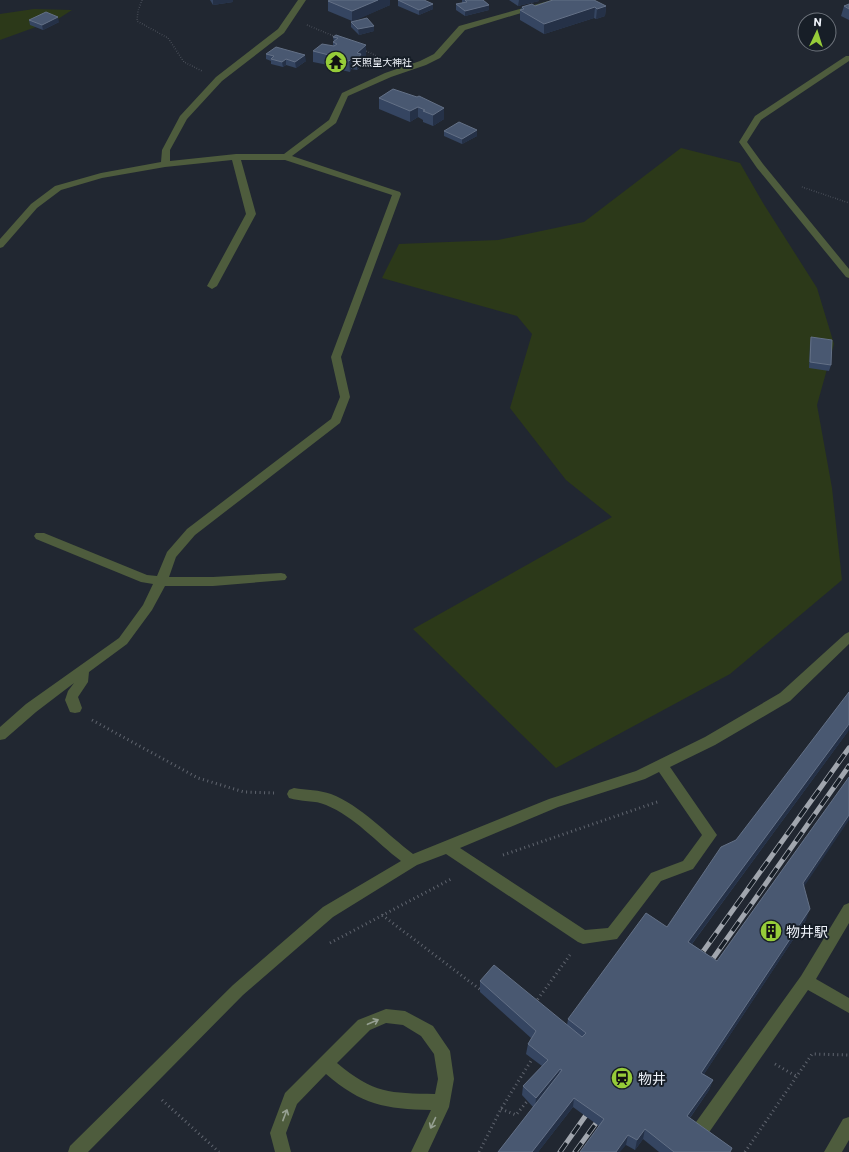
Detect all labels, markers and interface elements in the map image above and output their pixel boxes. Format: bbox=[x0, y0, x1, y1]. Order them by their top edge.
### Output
north arrow bbox=[797, 12, 837, 52]
text: N bbox=[813, 15, 822, 28]
temple icon: 天照皇大神社 bbox=[323, 49, 349, 75]
place label: 天照皇大神社 bbox=[352, 56, 412, 68]
building icon: 物井駅 bbox=[758, 918, 784, 944]
place label: 物井駅 bbox=[786, 923, 828, 940]
one-way arrow bbox=[366, 1018, 378, 1025]
station icon: 物井 bbox=[609, 1065, 635, 1091]
place label: 物井 bbox=[638, 1070, 666, 1087]
one-way arrow bbox=[281, 1109, 289, 1121]
one-way arrow bbox=[429, 1116, 436, 1128]

